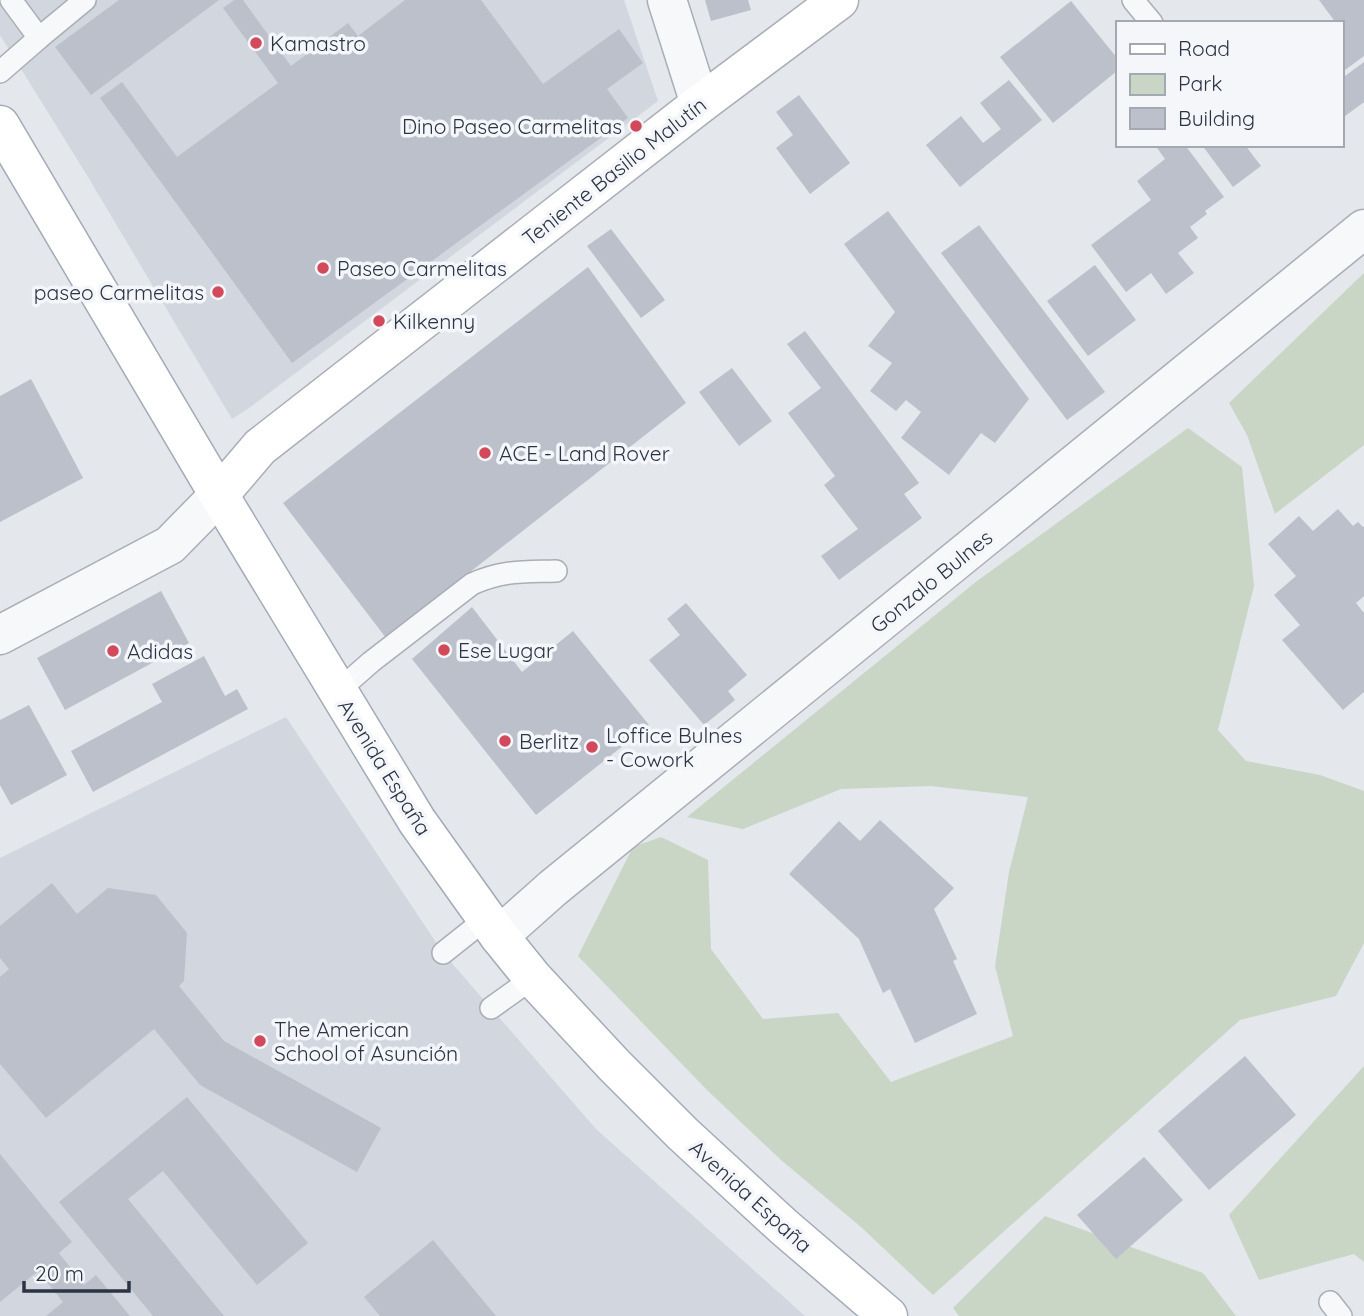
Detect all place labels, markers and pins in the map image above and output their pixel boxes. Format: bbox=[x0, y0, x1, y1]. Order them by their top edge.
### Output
place label: Kamastro bbox=[270, 30, 366, 56]
marker: Kamastro bbox=[248, 35, 264, 51]
place label: Dino Paseo Carmelitas bbox=[402, 113, 622, 139]
marker: Dino Paseo Carmelitas bbox=[628, 118, 644, 134]
place label: Paseo Carmelitas bbox=[337, 255, 507, 281]
marker: Paseo Carmelitas bbox=[315, 260, 331, 276]
place label: paseo Carmelitas bbox=[34, 279, 204, 305]
marker: paseo Carmelitas bbox=[210, 284, 226, 300]
place label: Kilkenny bbox=[393, 308, 475, 334]
marker: Kilkenny bbox=[371, 313, 387, 329]
place label: ACE - Land Rover bbox=[499, 440, 670, 466]
marker: ACE - Land Rover bbox=[477, 445, 493, 461]
place label: Ese Lugar bbox=[458, 637, 554, 663]
place label: Adidas bbox=[127, 638, 193, 664]
marker: Ese Lugar bbox=[436, 642, 452, 658]
marker: Adidas bbox=[105, 643, 121, 659]
place label: Loffice Bulnes - Cowork bbox=[606, 722, 742, 772]
place label: Berlitz bbox=[519, 728, 579, 754]
marker: Berlitz bbox=[497, 733, 513, 749]
marker: Loffice Bulnes - Cowork bbox=[584, 739, 600, 755]
place label: The American School of Asunción bbox=[274, 1016, 458, 1066]
marker: The American School of Asunción bbox=[252, 1033, 268, 1049]

